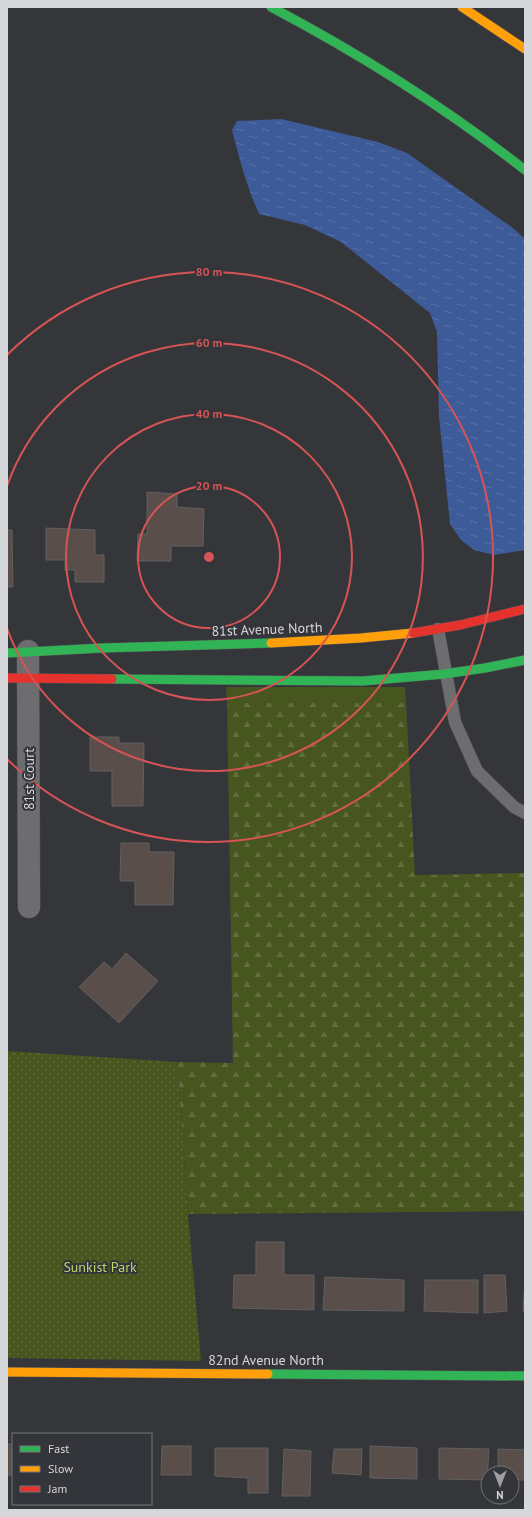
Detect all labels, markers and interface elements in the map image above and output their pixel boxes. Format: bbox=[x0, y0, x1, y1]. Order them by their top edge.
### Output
text: 80 m bbox=[196, 264, 222, 279]
text: 60 m bbox=[196, 335, 222, 350]
text: 40 m bbox=[196, 406, 222, 421]
text: 20 m bbox=[196, 478, 222, 493]
centre of rings bbox=[202, 550, 216, 564]
street label: 81st Avenue North bbox=[211, 618, 323, 640]
street label: 81st Court bbox=[20, 748, 38, 810]
park label: Sunkist Park bbox=[63, 1258, 137, 1276]
street label: 82nd Avenue North bbox=[208, 1351, 324, 1369]
legend bbox=[12, 1433, 152, 1505]
text: Fast bbox=[48, 1441, 69, 1456]
text: Slow bbox=[48, 1461, 73, 1476]
north arrow bbox=[480, 1465, 520, 1505]
text: Jam bbox=[47, 1481, 67, 1496]
text: N bbox=[496, 1488, 504, 1502]

